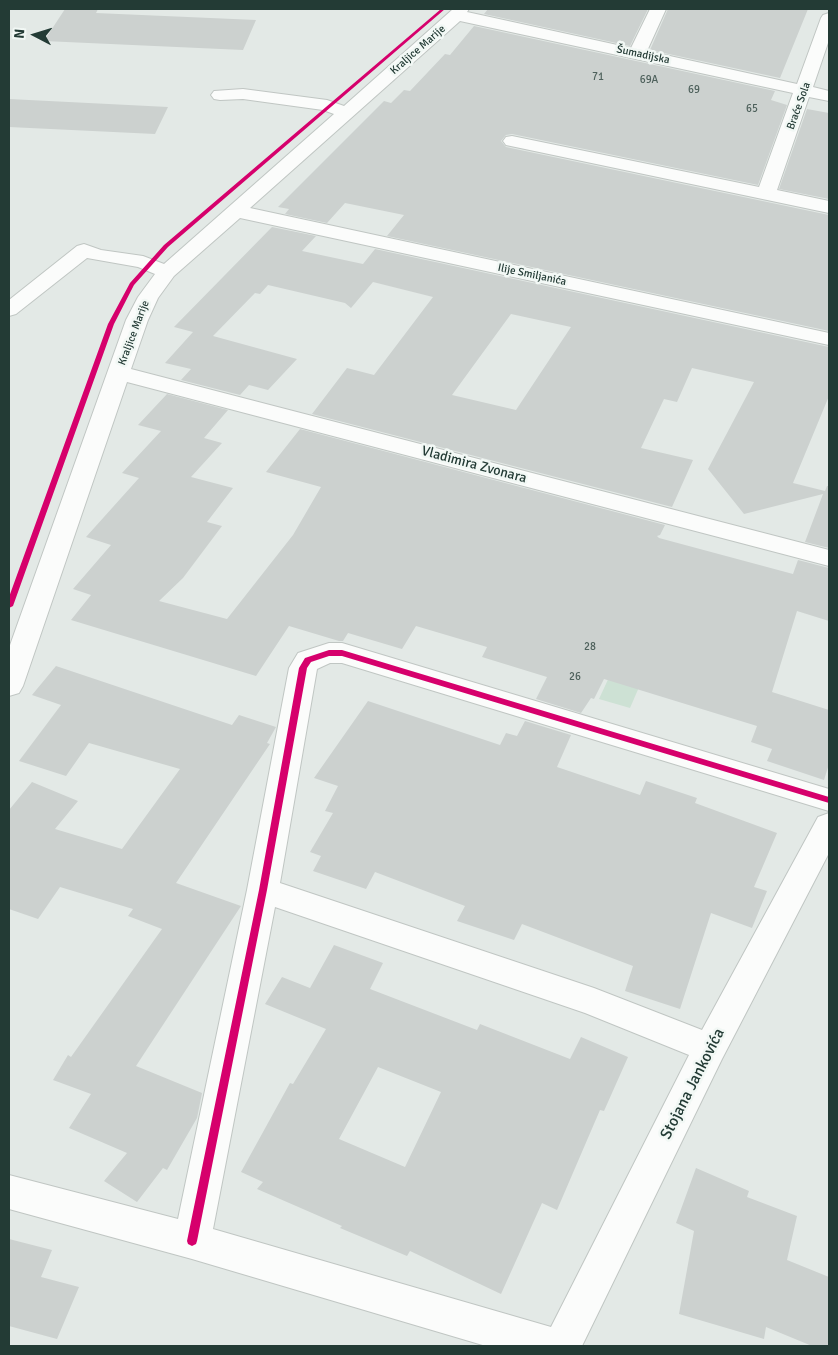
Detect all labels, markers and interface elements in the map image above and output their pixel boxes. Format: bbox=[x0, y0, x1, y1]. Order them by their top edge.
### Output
north arrow bbox=[10, 10, 60, 60]
street label: Kraljice Marije bbox=[388, 23, 448, 77]
text: N bbox=[11, 28, 28, 39]
street label: Šumadijska bbox=[615, 43, 671, 67]
house number: 71 bbox=[592, 70, 604, 84]
house number: 69A bbox=[640, 73, 658, 87]
street label: Braće Sola bbox=[784, 80, 814, 132]
house number: 69 bbox=[688, 83, 700, 97]
house number: 65 bbox=[746, 102, 758, 116]
street label: Ilije Smiljanića bbox=[496, 261, 568, 289]
street label: Kraljice Marije bbox=[116, 299, 152, 367]
street label: Vladimira Zvonara bbox=[419, 443, 529, 487]
house number: 28 bbox=[584, 640, 596, 654]
house number: 26 bbox=[569, 670, 581, 684]
street label: Stojana Jankovića bbox=[657, 1025, 729, 1143]

